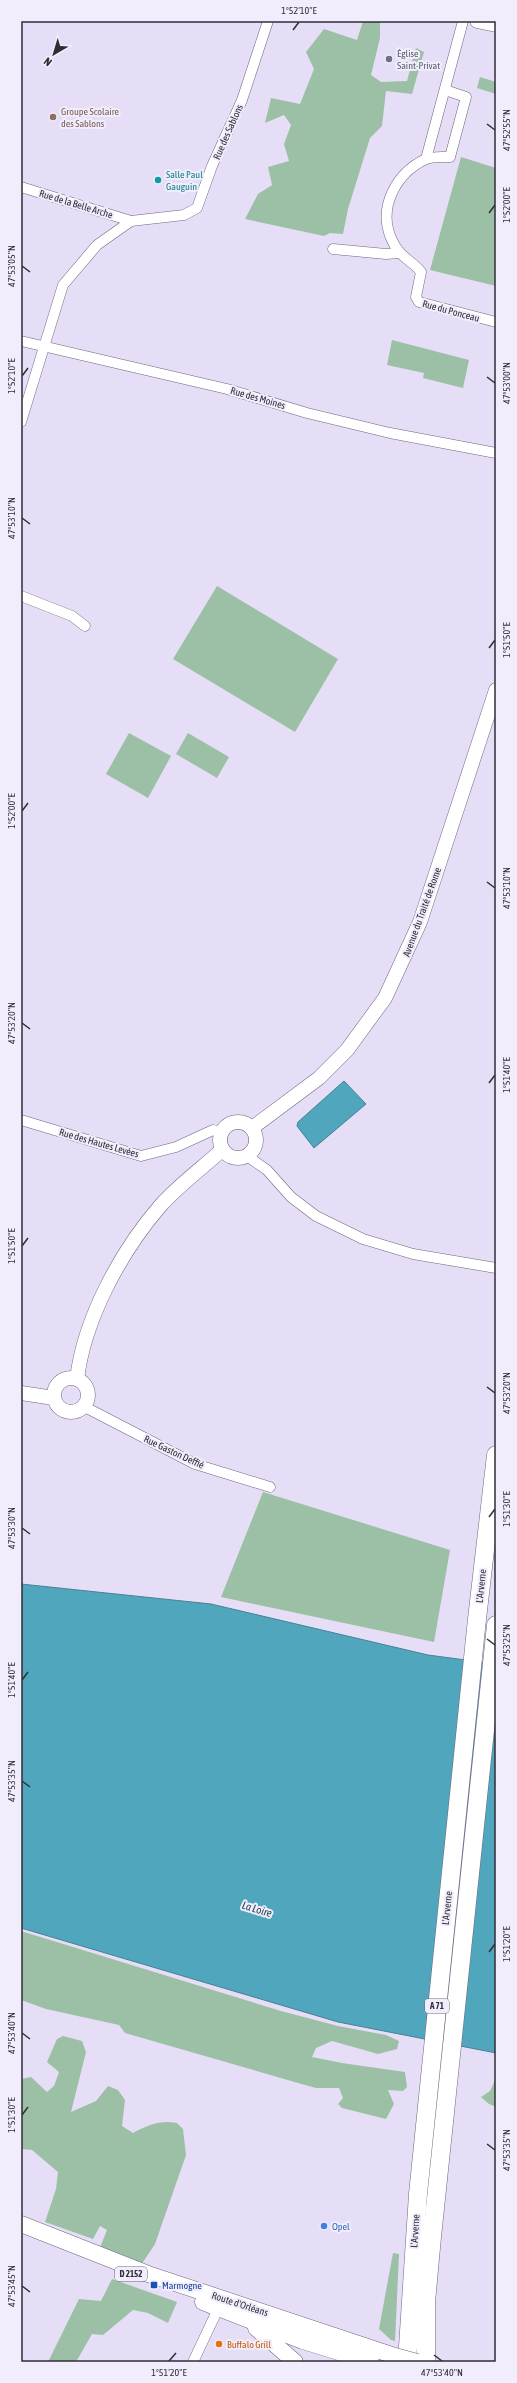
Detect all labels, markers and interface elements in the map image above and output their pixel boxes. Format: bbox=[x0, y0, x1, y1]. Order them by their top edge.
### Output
text: 1°52'10"E bbox=[281, 5, 317, 16]
north arrow bbox=[34, 34, 74, 74]
place label: Église Saint-Privat bbox=[397, 48, 440, 71]
marker: Église Saint-Privat bbox=[384, 54, 394, 64]
text: N bbox=[42, 55, 54, 69]
street label: Rue des Sablons bbox=[211, 102, 245, 161]
place label: Groupe Scolaire des Sablons bbox=[61, 106, 120, 129]
text: 47°52'55"N bbox=[501, 109, 512, 151]
marker: Groupe Scolaire des Sablons bbox=[48, 112, 58, 122]
place label: Salle Paul Gauguin bbox=[166, 169, 203, 192]
marker: Salle Paul Gauguin bbox=[153, 175, 163, 185]
text: 1°52'00"E bbox=[501, 187, 512, 223]
street label: Rue de la Belle Arche bbox=[38, 188, 115, 221]
text: 47°53'05"N bbox=[6, 245, 17, 287]
street label: Rue du Ponceau bbox=[421, 298, 481, 324]
text: 1°52'10"E bbox=[6, 358, 17, 394]
text: 47°53'00"N bbox=[501, 362, 512, 404]
street label: Rue des Moines bbox=[229, 385, 287, 411]
text: 47°53'10"N bbox=[6, 497, 17, 539]
text: 1°51'50"E bbox=[501, 622, 512, 658]
text: 1°52'00"E bbox=[6, 793, 17, 829]
street label: Avenue du Traité de Rome bbox=[401, 865, 443, 958]
text: 47°53'10"N bbox=[501, 867, 512, 909]
text: 47°53'20"N bbox=[6, 1002, 17, 1044]
text: 1°51'40"E bbox=[501, 1057, 512, 1093]
street label: Rue des Hautes Levées bbox=[58, 1126, 141, 1160]
text: 1°51'50"E bbox=[6, 1228, 17, 1264]
text: 47°53'20"N bbox=[501, 1372, 512, 1414]
street label: Rue Gaston Deffié bbox=[142, 1433, 206, 1471]
text: 1°51'30"E bbox=[501, 1491, 512, 1527]
text: 47°53'30"N bbox=[6, 1507, 17, 1549]
street label: L'Arverne bbox=[474, 1568, 488, 1603]
text: 47°53'25"N bbox=[501, 1624, 512, 1666]
text: 1°51'40"E bbox=[6, 1662, 17, 1698]
text: 47°53'35"N bbox=[6, 1760, 17, 1802]
street label: L'Arverne bbox=[440, 1890, 454, 1925]
water label: La Loire bbox=[241, 1899, 273, 1919]
text: 1°51'20"E bbox=[501, 1926, 512, 1962]
road number: A 71 bbox=[425, 1999, 449, 2013]
text: 47°53'40"N bbox=[6, 2012, 17, 2054]
text: 1°51'30"E bbox=[6, 2097, 17, 2133]
text: 47°53'35"N bbox=[501, 2129, 512, 2171]
street label: L'Arverne bbox=[408, 2213, 422, 2248]
marker: Opel bbox=[319, 2221, 329, 2231]
place label: Opel bbox=[332, 2221, 350, 2232]
text: 47°53'45"N bbox=[6, 2265, 17, 2307]
road number: D 2152 bbox=[115, 2267, 147, 2281]
marker: Marmogne bbox=[149, 2280, 159, 2290]
place label: Marmogne bbox=[162, 2280, 202, 2291]
street label: Route d'Orléans bbox=[210, 2290, 270, 2318]
marker: Buffalo Grill bbox=[214, 2339, 224, 2349]
place label: Buffalo Grill bbox=[227, 2339, 271, 2350]
text: 1°51'20"E bbox=[151, 2367, 187, 2378]
text: 47°53'40"N bbox=[421, 2367, 463, 2378]

